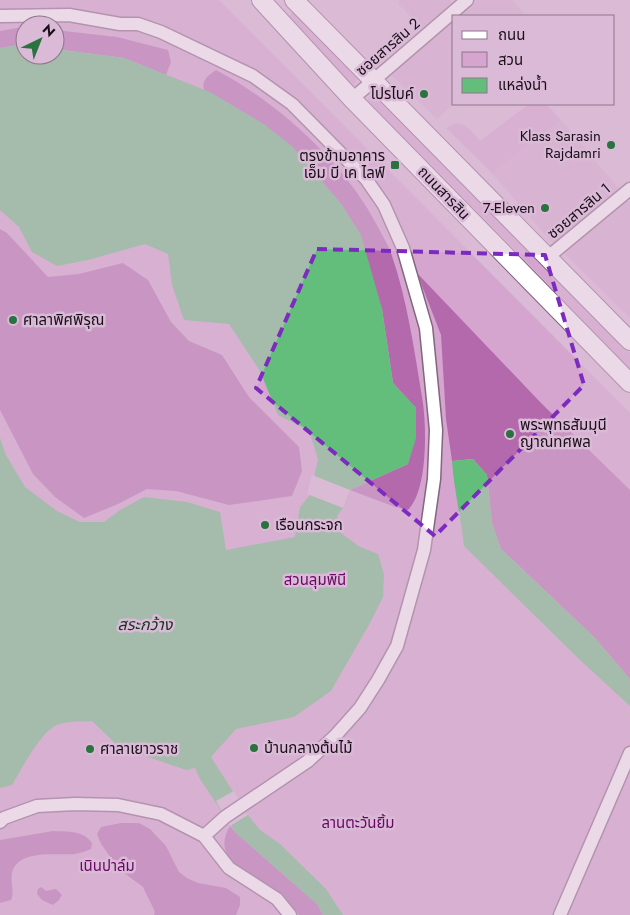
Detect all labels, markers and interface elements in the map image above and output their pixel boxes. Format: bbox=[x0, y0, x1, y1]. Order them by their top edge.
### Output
street label: ซอยสารสิน 2 bbox=[351, 13, 425, 81]
north arrow bbox=[15, 15, 65, 65]
legend bbox=[452, 15, 615, 105]
text: N bbox=[38, 19, 60, 42]
text: ถนน bbox=[498, 24, 525, 46]
text: สวน bbox=[498, 49, 523, 71]
text: แหล่งน้ำ bbox=[498, 74, 547, 96]
place label: โปรไบค์ bbox=[370, 83, 414, 105]
marker: โปรไบค์ bbox=[418, 88, 430, 100]
place label: Klass Sarasin Rajdamri bbox=[520, 125, 601, 164]
marker: Klass Sarasin Rajdamri bbox=[605, 139, 617, 151]
place label: ตรงข้ามอาคาร เอ็ม บี เค ไลฟ์ bbox=[299, 145, 385, 184]
marker: ตรงข้ามอาคาร เอ็ม บี เค ไลฟ์ bbox=[389, 159, 401, 171]
street label: ถนนสารสิน bbox=[413, 161, 475, 225]
street label: ซอยสารสิน 1 bbox=[542, 178, 616, 244]
place label: 7-Eleven bbox=[483, 197, 535, 219]
marker: 7-Eleven bbox=[539, 202, 551, 214]
place label: ศาลาพิศพิรุณ bbox=[23, 309, 104, 331]
marker: ศาลาพิศพิรุณ bbox=[7, 314, 19, 326]
place label: พระพุทธสัมมุนี ญาณทศพล bbox=[520, 414, 607, 453]
marker: พระพุทธสัมมุนี ญาณทศพล bbox=[504, 428, 516, 440]
place label: เรือนกระจก bbox=[275, 514, 343, 536]
marker: เรือนกระจก bbox=[259, 519, 271, 531]
park label: สวนลุมพินี bbox=[284, 569, 346, 591]
water label: สระกว้าง bbox=[118, 613, 174, 636]
place label: บ้านกลางต้นไม้ bbox=[264, 737, 353, 759]
place label: ศาลาเยาวราช bbox=[100, 738, 178, 760]
marker: บ้านกลางต้นไม้ bbox=[248, 742, 260, 754]
marker: ศาลาเยาวราช bbox=[84, 743, 96, 755]
park label: ลานตะวันยิ้ม bbox=[321, 812, 395, 834]
park label: เนินปาล์ม bbox=[79, 855, 135, 877]

